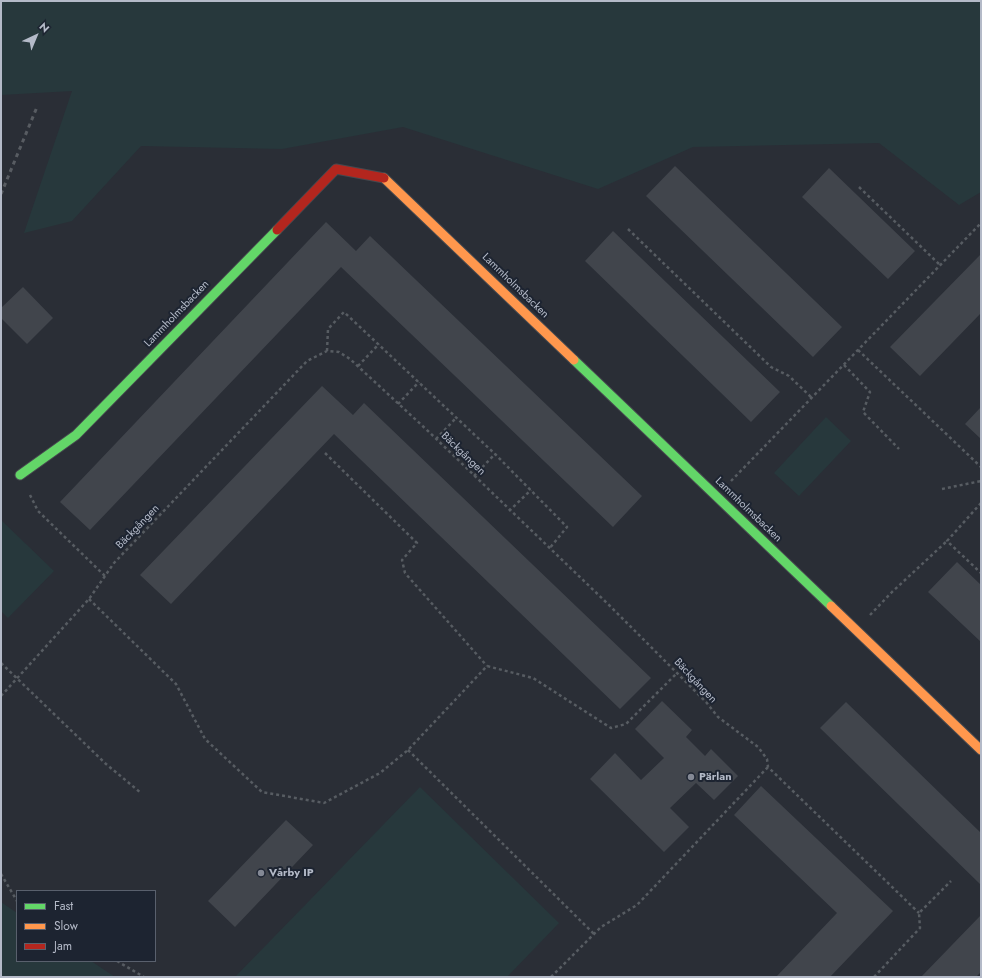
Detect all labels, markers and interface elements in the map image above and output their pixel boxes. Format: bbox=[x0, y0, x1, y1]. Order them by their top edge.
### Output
north arrow bbox=[16, 16, 56, 56]
text: N bbox=[36, 19, 53, 36]
street label: Lammholmsbacken bbox=[479, 251, 551, 321]
street label: Lammholmsbacken bbox=[142, 278, 212, 350]
street label: Bäckgången bbox=[438, 430, 488, 478]
street label: Lammholmsbacken bbox=[712, 475, 784, 545]
street label: Bäckgången bbox=[114, 502, 162, 552]
street label: Bäckgången bbox=[671, 656, 719, 706]
place label: Pärlan bbox=[699, 770, 732, 784]
marker: Pärlan bbox=[686, 772, 696, 782]
place label: Vårby IP bbox=[269, 866, 314, 880]
marker: Vårby IP bbox=[256, 868, 266, 878]
legend bbox=[16, 890, 156, 962]
text: Fast bbox=[54, 897, 73, 915]
text: Slow bbox=[54, 917, 78, 935]
text: Jam bbox=[54, 937, 72, 955]

